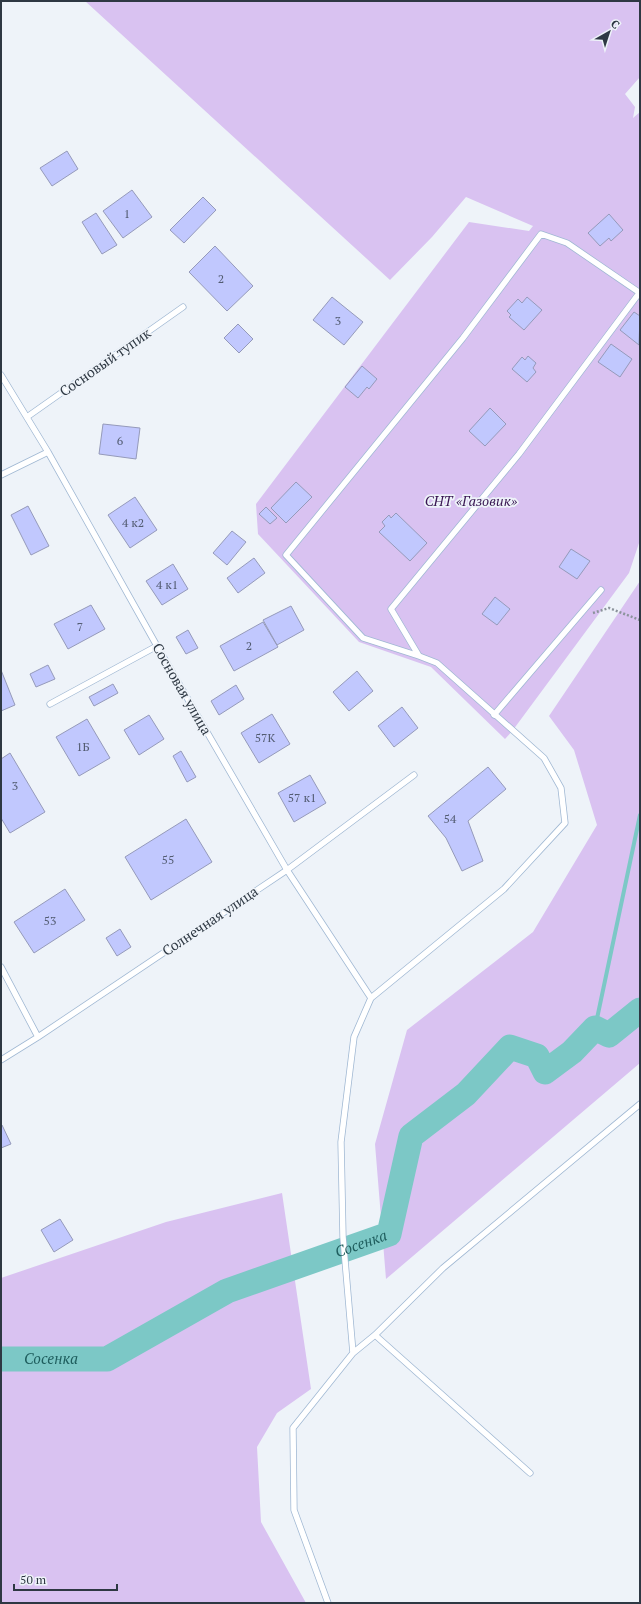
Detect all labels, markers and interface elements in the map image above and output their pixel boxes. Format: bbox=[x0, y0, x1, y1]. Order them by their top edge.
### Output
north arrow bbox=[589, 12, 629, 52]
text: С bbox=[608, 17, 622, 32]
house number: 1 bbox=[124, 206, 130, 221]
house number: 2 bbox=[218, 271, 224, 286]
house number: 3 bbox=[335, 313, 341, 328]
street label: Сосновый тупик bbox=[55, 323, 154, 400]
house number: 6 bbox=[117, 433, 124, 448]
park label: СНТ «Газовик» bbox=[425, 491, 518, 510]
house number: 4 к2 bbox=[122, 515, 144, 530]
house number: 4 к1 bbox=[156, 577, 178, 592]
house number: 7 bbox=[77, 619, 83, 634]
house number: 2 bbox=[246, 638, 252, 653]
street label: Сосновая улица bbox=[148, 639, 216, 738]
house number: 57К bbox=[255, 730, 276, 745]
house number: 1Б bbox=[76, 739, 90, 754]
house number: 3 bbox=[12, 778, 18, 793]
house number: 57 к1 bbox=[288, 790, 316, 805]
house number: 54 bbox=[444, 811, 457, 826]
house number: 55 bbox=[162, 852, 174, 867]
street label: Солнечная улица bbox=[158, 881, 261, 960]
house number: 53 bbox=[44, 913, 56, 928]
water label: Сосенка bbox=[332, 1225, 389, 1261]
water label: Сосенка bbox=[24, 1348, 78, 1368]
scale bar bbox=[14, 1566, 117, 1592]
text: 50 m bbox=[20, 1572, 47, 1587]

